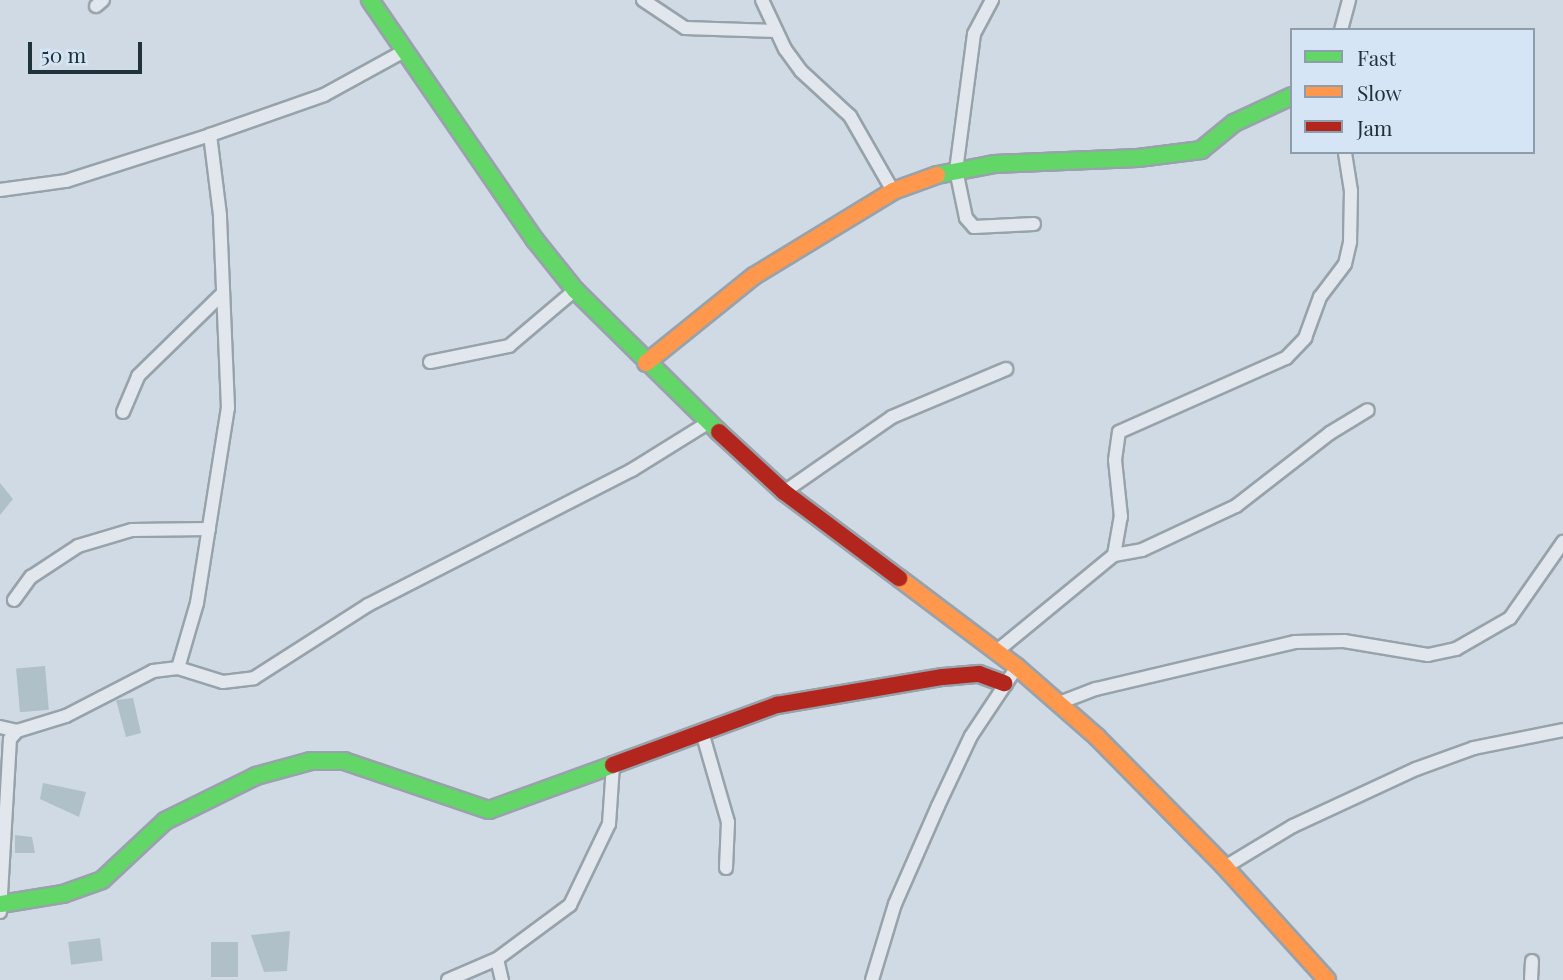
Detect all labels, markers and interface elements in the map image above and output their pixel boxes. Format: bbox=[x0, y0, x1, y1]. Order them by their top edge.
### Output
scale bar bbox=[32, 28, 145, 72]
legend bbox=[1290, 28, 1535, 154]
text: 50 m bbox=[41, 40, 86, 68]
text: Fast bbox=[1357, 43, 1396, 71]
text: Slow bbox=[1357, 78, 1402, 106]
text: Jam bbox=[1357, 113, 1393, 141]

